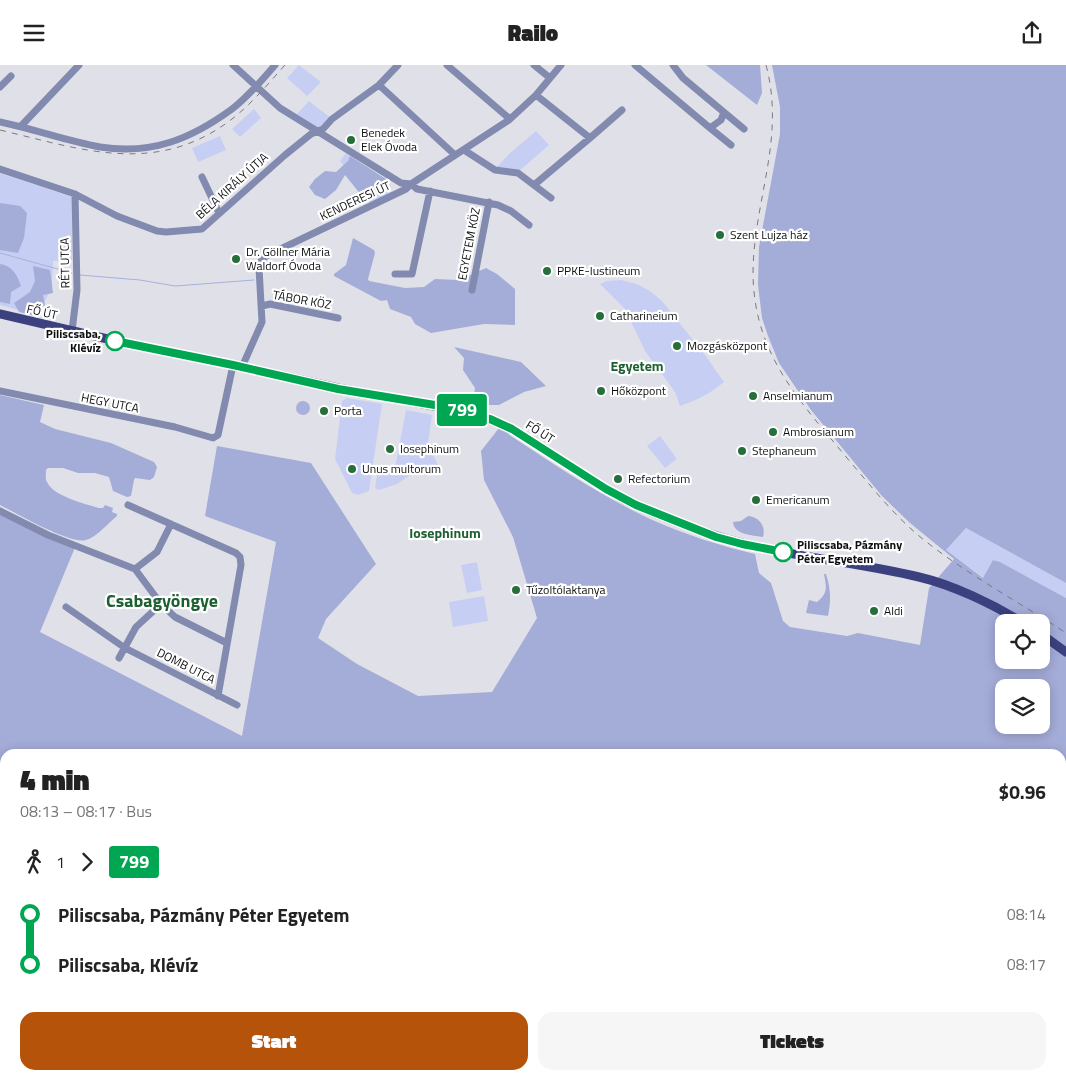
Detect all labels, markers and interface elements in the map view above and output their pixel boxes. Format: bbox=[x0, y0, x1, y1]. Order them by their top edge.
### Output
text: Railo bbox=[508, 16, 558, 50]
icon: menu bbox=[20, 19, 48, 47]
icon: share bbox=[1018, 19, 1046, 47]
place label: Benedek Elek Óvoda bbox=[361, 123, 417, 156]
marker: Benedek Elek Óvoda bbox=[345, 134, 357, 146]
street label: BÉLA KIRÁLY ÚTJA bbox=[191, 148, 272, 223]
street label: KENDERESI ÚT bbox=[316, 176, 394, 225]
street label: EGYETEM KÖZ bbox=[452, 206, 485, 282]
place label: Szent Lujza ház bbox=[730, 225, 808, 244]
marker: Szent Lujza ház bbox=[714, 229, 726, 241]
street label: RÉT UTCA bbox=[55, 238, 74, 288]
place label: Dr. Göllner Mária Waldorf Óvoda bbox=[246, 242, 330, 275]
marker: Dr. Göllner Mária Waldorf Óvoda bbox=[230, 253, 242, 265]
place label: PPKE-Iustineum bbox=[557, 261, 640, 280]
marker: PPKE-Iustineum bbox=[541, 265, 553, 277]
street label: TÁBOR KÖZ bbox=[271, 285, 333, 314]
street label: FŐ ÚT bbox=[25, 299, 60, 324]
place label: Catharineium bbox=[610, 306, 678, 325]
marker: Catharineium bbox=[594, 310, 606, 322]
place label: Piliscsaba, Klévíz bbox=[46, 324, 101, 357]
marker: Piliscsaba, Klévíz bbox=[105, 331, 125, 351]
place label: Mozgásközpont bbox=[687, 336, 768, 355]
marker: Mozgásközpont bbox=[671, 340, 683, 352]
district label: Egyetem bbox=[610, 355, 664, 376]
place label: Hőközpont bbox=[611, 381, 667, 400]
marker: Hőközpont bbox=[595, 385, 607, 397]
place label: Anselmianum bbox=[763, 386, 833, 405]
street label: HEGY UTCA bbox=[80, 388, 141, 417]
marker: Anselmianum bbox=[747, 390, 759, 402]
line badge: 799 bbox=[433, 394, 491, 426]
text: 799 bbox=[447, 396, 477, 423]
place label: Porta bbox=[334, 401, 362, 420]
marker: Porta bbox=[318, 405, 330, 417]
street label: FŐ ÚT bbox=[522, 415, 559, 448]
place label: Ambrosianum bbox=[783, 422, 854, 441]
marker: Ambrosianum bbox=[767, 426, 779, 438]
place label: Iosephinum bbox=[400, 439, 459, 458]
place label: Stephaneum bbox=[752, 441, 816, 460]
marker: Iosephinum bbox=[384, 443, 396, 455]
marker: Stephaneum bbox=[736, 445, 748, 457]
place label: Unus multorum bbox=[362, 459, 441, 478]
marker: Unus multorum bbox=[346, 463, 358, 475]
place label: Refectorium bbox=[628, 469, 690, 488]
marker: Refectorium bbox=[612, 473, 624, 485]
place label: Emericanum bbox=[766, 490, 830, 509]
marker: Emericanum bbox=[750, 494, 762, 506]
district label: Iosephinum bbox=[409, 522, 481, 543]
place label: Piliscsaba, Pázmány Péter Egyetem bbox=[797, 535, 902, 568]
marker: Piliscsaba, Pázmány Péter Egyetem bbox=[773, 542, 793, 562]
place label: Tűzoltólaktanya bbox=[526, 580, 606, 599]
marker: Tűzoltólaktanya bbox=[510, 584, 522, 596]
district label: Csabagyöngye bbox=[106, 587, 218, 614]
place label: Aldi bbox=[884, 601, 903, 620]
marker: Aldi bbox=[868, 605, 880, 617]
map controls bbox=[995, 614, 1050, 734]
button: locate bbox=[995, 614, 1050, 669]
street label: DOMB UTCA bbox=[154, 643, 219, 688]
button: layers bbox=[995, 679, 1050, 734]
text: 4 min bbox=[20, 758, 90, 801]
text: $0.96 bbox=[999, 777, 1046, 806]
text: 08:13 – 08:17 · Bus bbox=[20, 799, 152, 823]
icon: walk bbox=[20, 848, 48, 876]
icon: forward bbox=[73, 848, 101, 876]
text: 799 bbox=[119, 848, 149, 875]
text: 1 bbox=[56, 850, 65, 874]
text: Piliscsaba, Pázmány Péter Egyetem bbox=[58, 900, 349, 929]
text: 08:14 bbox=[1007, 902, 1046, 926]
text: Piliscsaba, Klévíz bbox=[58, 950, 198, 979]
text: 08:17 bbox=[1007, 952, 1046, 976]
button: Start bbox=[20, 1012, 528, 1070]
button: Tickets bbox=[538, 1012, 1046, 1070]

